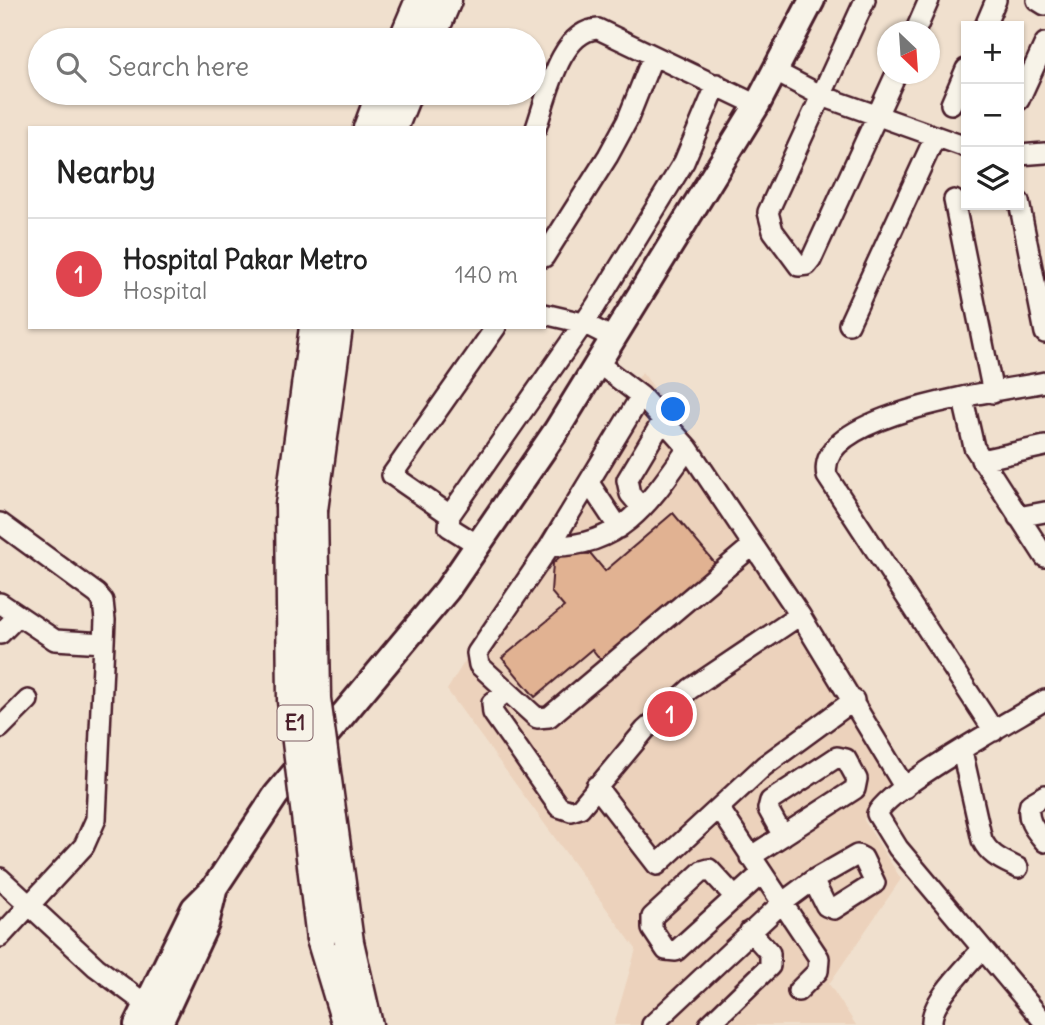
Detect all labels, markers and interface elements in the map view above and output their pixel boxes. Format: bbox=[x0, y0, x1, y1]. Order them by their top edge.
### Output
north arrow bbox=[877, 21, 940, 84]
map controls bbox=[961, 21, 1024, 210]
button: + bbox=[961, 21, 1024, 84]
search box bbox=[28, 28, 546, 105]
icon: search bbox=[52, 48, 90, 86]
text: Search here bbox=[108, 50, 249, 83]
button: − bbox=[961, 84, 1024, 147]
button: layers bbox=[961, 147, 1024, 210]
text: Nearby bbox=[56, 153, 156, 191]
text: Hospital Pakar Metro bbox=[123, 243, 368, 276]
text: 1 bbox=[74, 260, 84, 289]
text: 140 m bbox=[455, 260, 518, 289]
text: Hospital bbox=[123, 276, 207, 305]
your location bbox=[656, 392, 690, 426]
pin: 1 bbox=[647, 688, 693, 740]
road number: E1 bbox=[278, 706, 312, 740]

